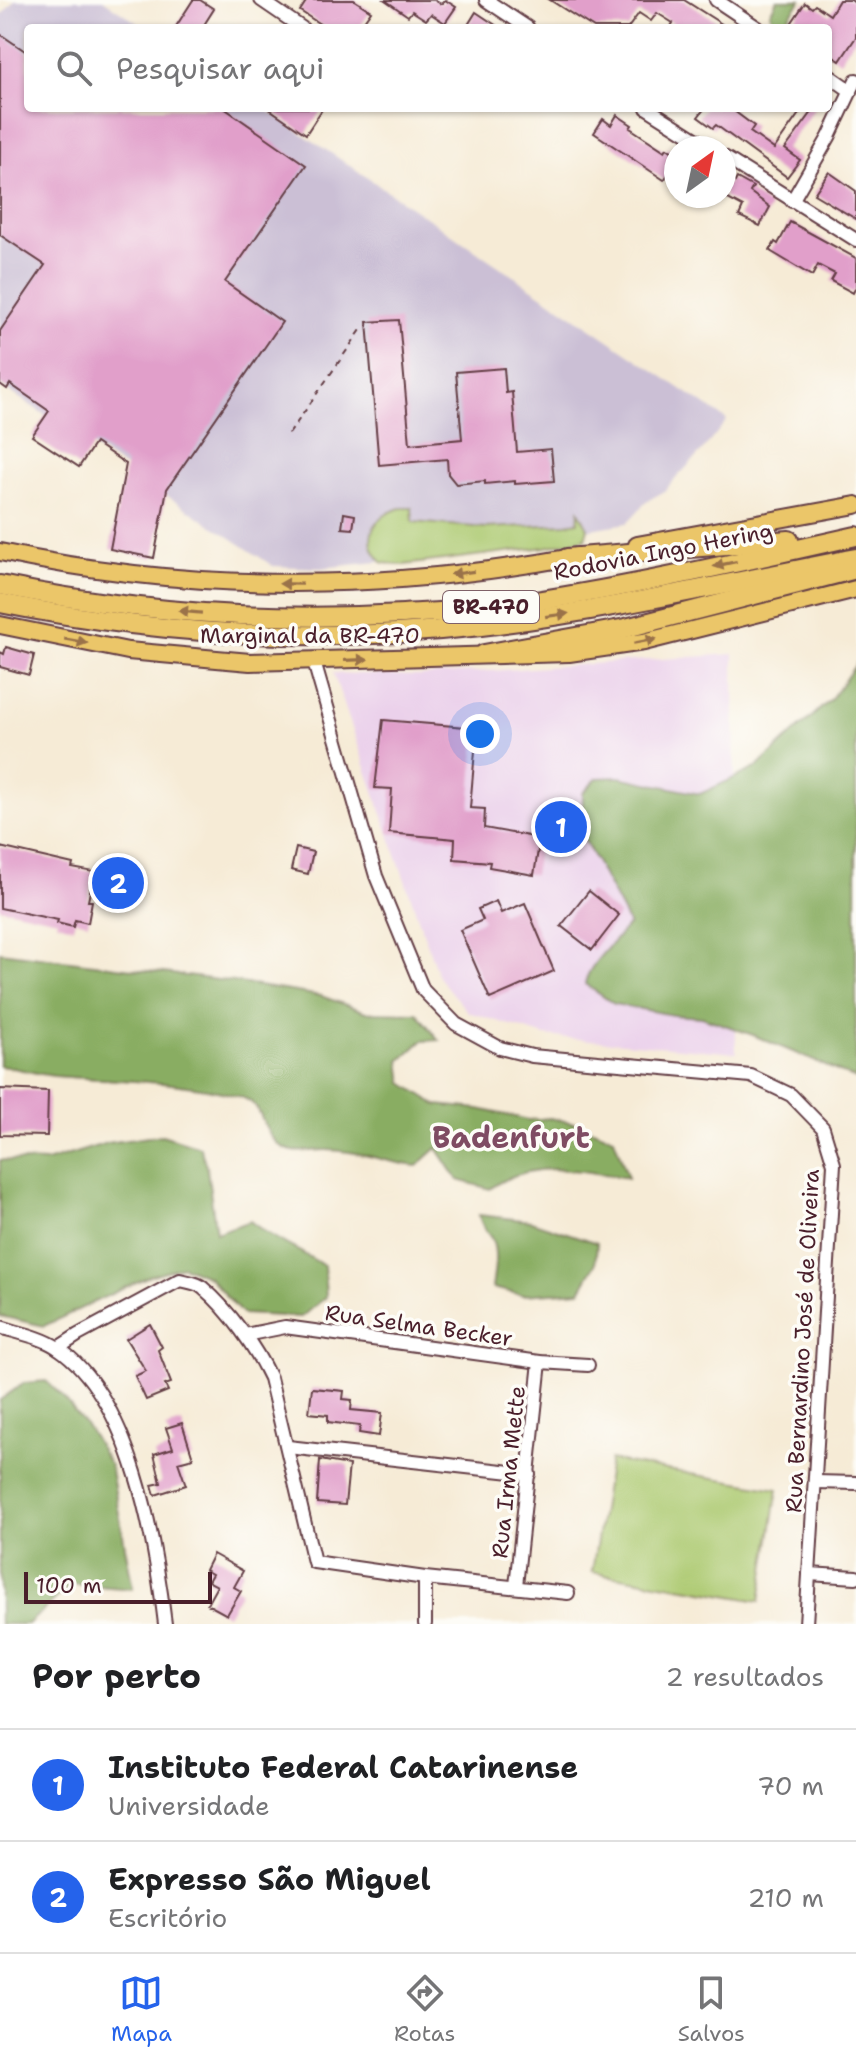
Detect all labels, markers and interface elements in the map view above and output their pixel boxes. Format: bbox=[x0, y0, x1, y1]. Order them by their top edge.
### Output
search box bbox=[24, 24, 832, 112]
icon: search bbox=[52, 46, 96, 90]
text: Pesquisar aqui bbox=[116, 48, 325, 89]
north arrow bbox=[664, 136, 736, 208]
street label: Rodovia Ingo Hering bbox=[551, 516, 775, 587]
one-way arrow bbox=[712, 558, 737, 571]
one-way arrow bbox=[449, 567, 474, 580]
one-way arrow bbox=[278, 578, 303, 590]
road number: BR-470 bbox=[443, 591, 539, 623]
one-way arrow bbox=[177, 605, 202, 618]
one-way arrow bbox=[545, 608, 570, 621]
street label: Marginal da BR-470 bbox=[200, 621, 420, 650]
one-way arrow bbox=[633, 634, 658, 647]
one-way arrow bbox=[64, 636, 89, 648]
one-way arrow bbox=[344, 654, 369, 667]
your location bbox=[460, 714, 500, 754]
pin: 1 bbox=[535, 797, 587, 857]
pin: 2 bbox=[92, 853, 144, 913]
district label: Badenfurt bbox=[432, 1117, 590, 1158]
street label: Rua Bernardino José de Oliveira bbox=[779, 1168, 826, 1514]
street label: Rua Selma Becker bbox=[323, 1298, 515, 1353]
street label: Rua Irma Mette bbox=[485, 1384, 532, 1560]
scale bar bbox=[24, 1568, 212, 1604]
text: 100 m bbox=[36, 1571, 102, 1600]
text: Por perto bbox=[32, 1653, 201, 1699]
text: 2 resultados bbox=[665, 1659, 824, 1694]
text: Instituto Federal Catarinense bbox=[108, 1747, 578, 1788]
text: 1 bbox=[52, 1768, 64, 1803]
text: 70 m bbox=[757, 1768, 824, 1803]
text: Universidade bbox=[108, 1788, 270, 1823]
text: Expresso São Miguel bbox=[108, 1859, 431, 1900]
text: 2 bbox=[49, 1880, 67, 1915]
text: 210 m bbox=[747, 1880, 824, 1915]
text: Escritório bbox=[108, 1900, 227, 1935]
tab: Mapa bbox=[111, 1971, 172, 2048]
tab: Rotas bbox=[394, 1971, 455, 2048]
tab: Salvos bbox=[678, 1971, 745, 2048]

